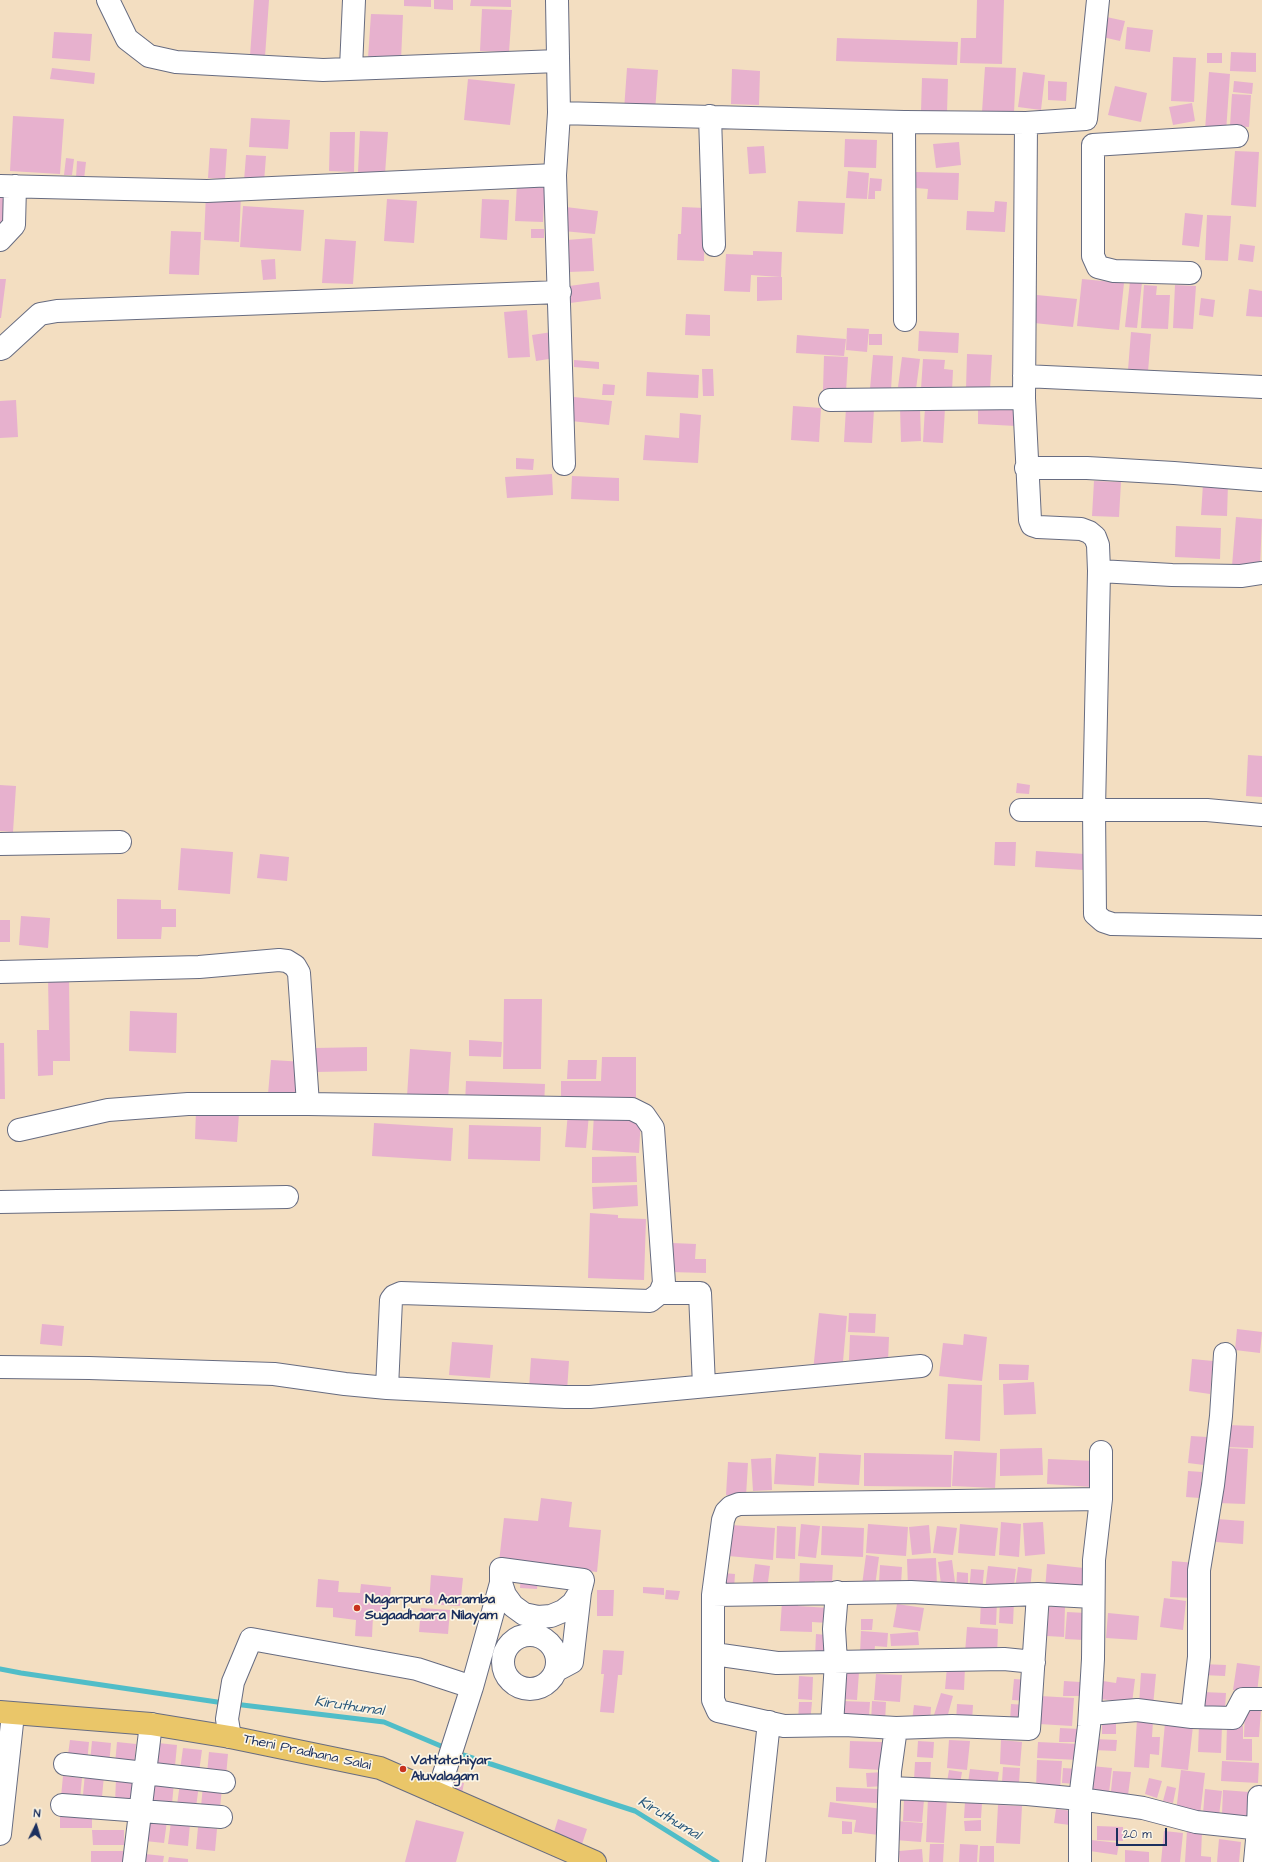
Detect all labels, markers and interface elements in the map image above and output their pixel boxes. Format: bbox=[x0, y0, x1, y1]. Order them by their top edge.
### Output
place label: Nagarpura Aaramba Sugaadhaara Nilayam bbox=[365, 1592, 497, 1624]
marker: Nagarpura Aaramba Sugaadhaara Nilayam bbox=[352, 1603, 362, 1613]
water label: Kiruthumal bbox=[313, 1693, 385, 1721]
street label: Theni Pradhana Salai bbox=[242, 1731, 372, 1775]
place label: Vattatchiyar Aluvalagam bbox=[411, 1753, 491, 1786]
marker: Vattatchiyar Aluvalagam bbox=[398, 1764, 408, 1774]
water label: Kiruthumal bbox=[634, 1793, 704, 1845]
north arrow bbox=[16, 1806, 56, 1846]
text: N bbox=[33, 1806, 41, 1821]
scale bar bbox=[1118, 1820, 1169, 1846]
text: 20 m bbox=[1123, 1826, 1152, 1843]

